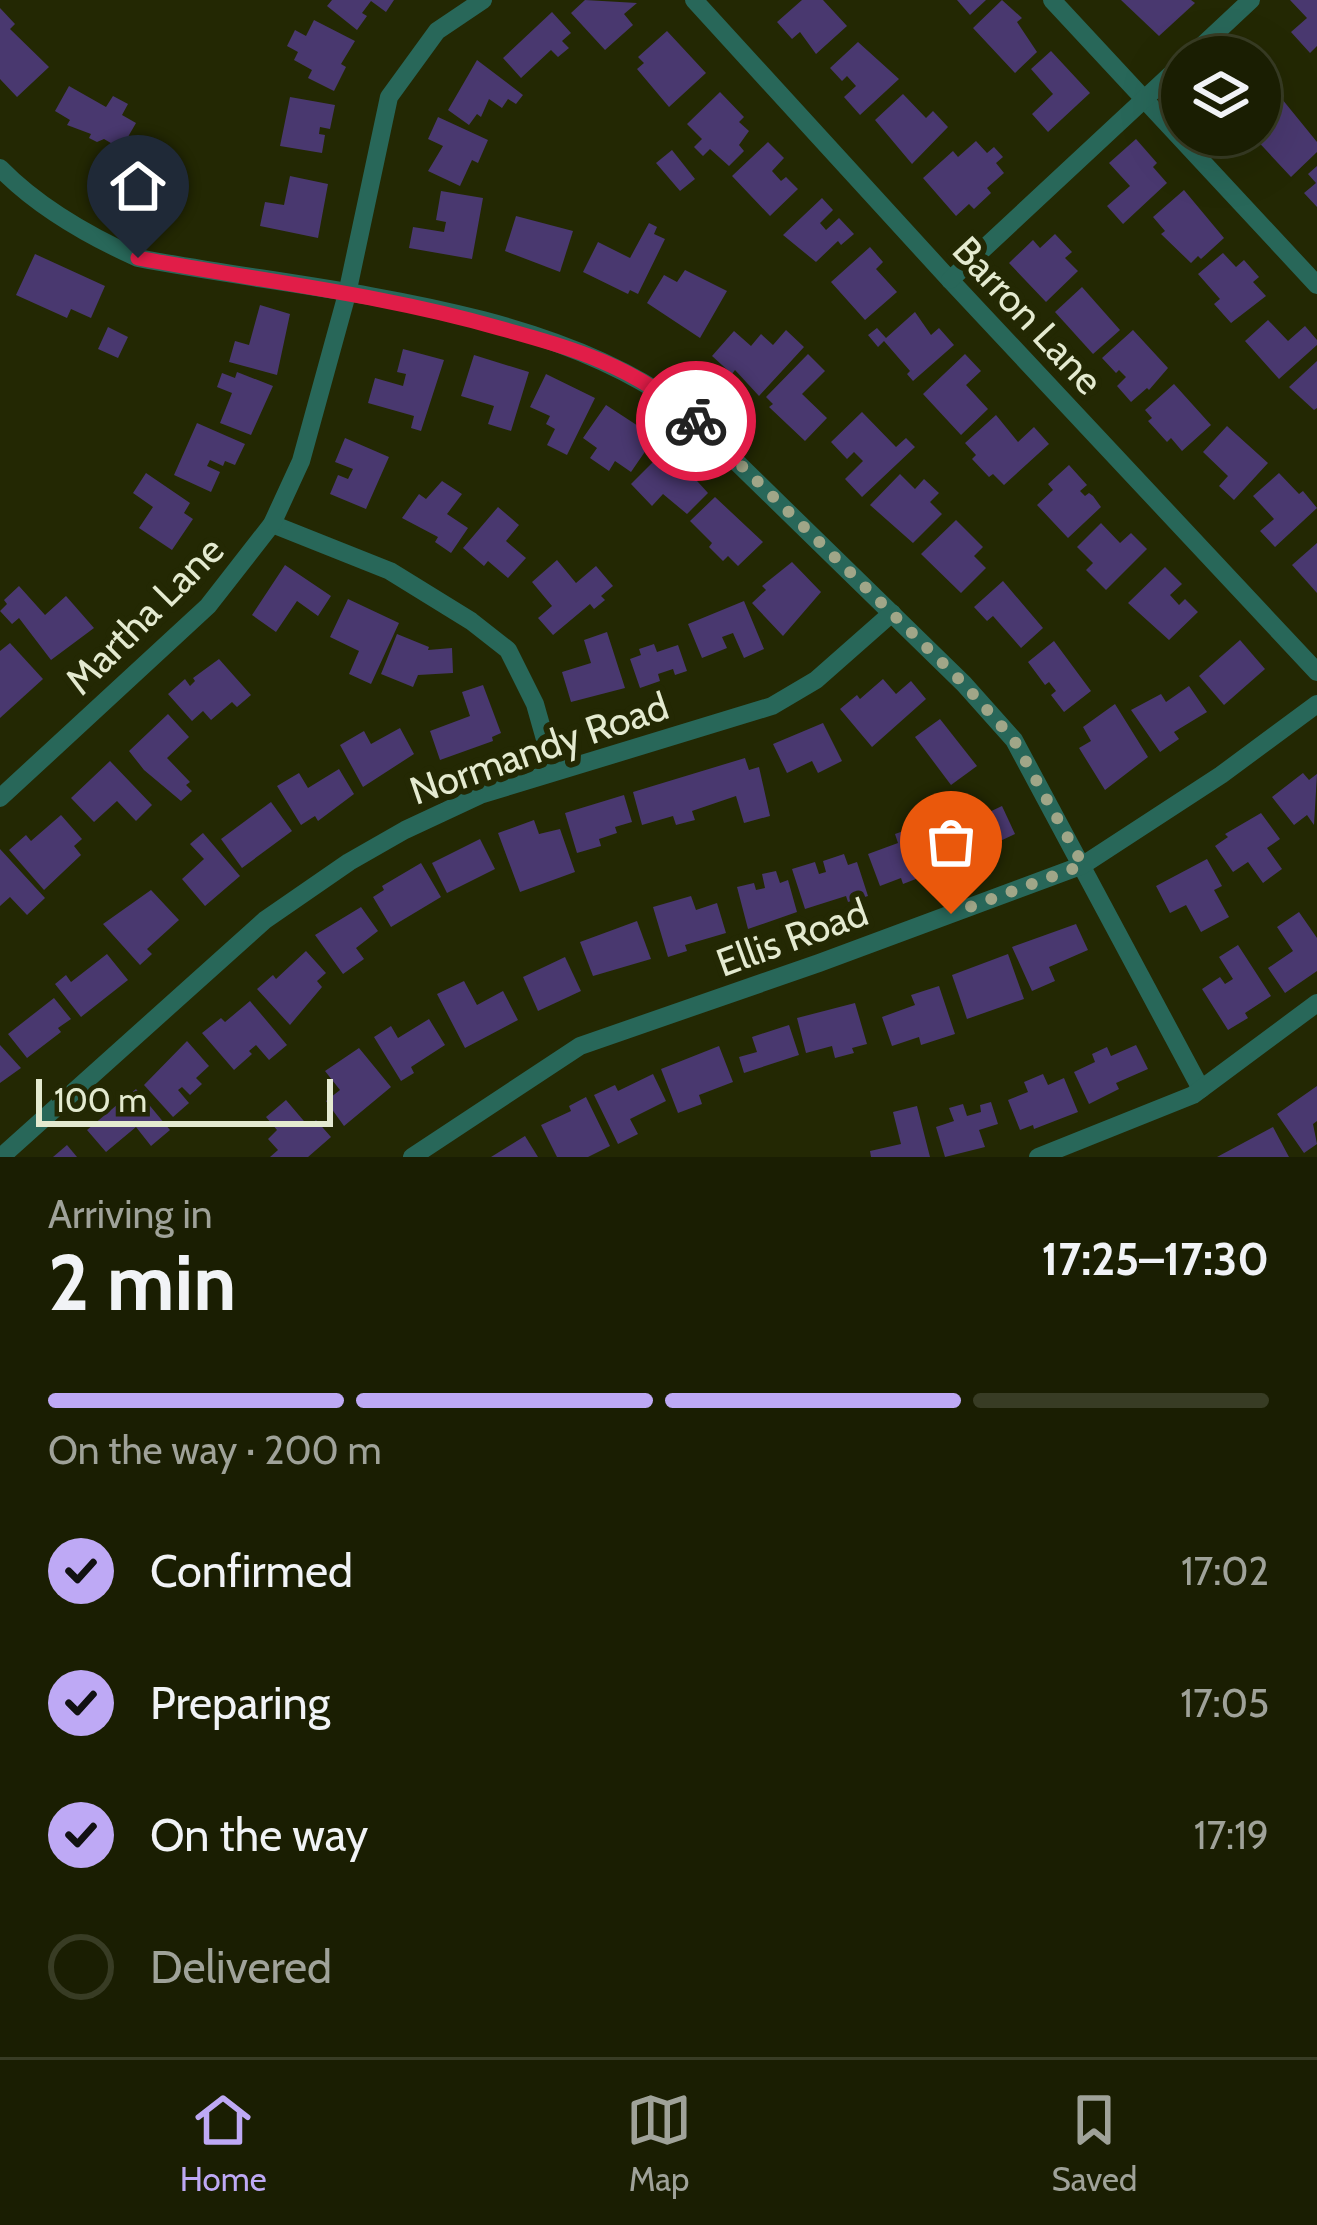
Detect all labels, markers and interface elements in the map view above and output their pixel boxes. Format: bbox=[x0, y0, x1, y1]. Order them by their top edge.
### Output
map controls bbox=[1161, 36, 1281, 156]
button: layers bbox=[1161, 36, 1281, 156]
pin bbox=[87, 135, 189, 258]
icon: home bbox=[105, 153, 171, 219]
street label: Barron Lane bbox=[943, 226, 1113, 404]
courier bbox=[636, 361, 756, 481]
icon: bike bbox=[663, 388, 729, 454]
street label: Martha Lane bbox=[55, 526, 233, 704]
street label: Normandy Road bbox=[403, 681, 675, 815]
pin bbox=[900, 791, 1002, 914]
icon: bag bbox=[918, 809, 984, 875]
street label: Ellis Road bbox=[710, 887, 874, 987]
scale bar bbox=[36, 1073, 333, 1126]
text: 100 m bbox=[54, 1080, 147, 1120]
text: Arriving in bbox=[48, 1190, 212, 1238]
text: 17:25–17:30 bbox=[1042, 1232, 1269, 1286]
text: 2 min bbox=[48, 1235, 236, 1330]
text: On the way · 200 m bbox=[48, 1426, 382, 1474]
icon: check bbox=[48, 1538, 114, 1604]
text: Confirmed bbox=[150, 1544, 353, 1598]
text: 17:02 bbox=[1181, 1547, 1269, 1595]
icon: check bbox=[48, 1670, 114, 1736]
text: Preparing bbox=[150, 1676, 330, 1730]
text: 17:05 bbox=[1180, 1679, 1269, 1727]
icon: check bbox=[48, 1802, 114, 1868]
text: On the way bbox=[150, 1808, 368, 1862]
text: 17:19 bbox=[1194, 1811, 1269, 1859]
text: Delivered bbox=[150, 1940, 332, 1994]
tab: Home bbox=[180, 2087, 267, 2199]
tab: Map bbox=[626, 2087, 692, 2199]
tab: Saved bbox=[1052, 2087, 1137, 2199]

